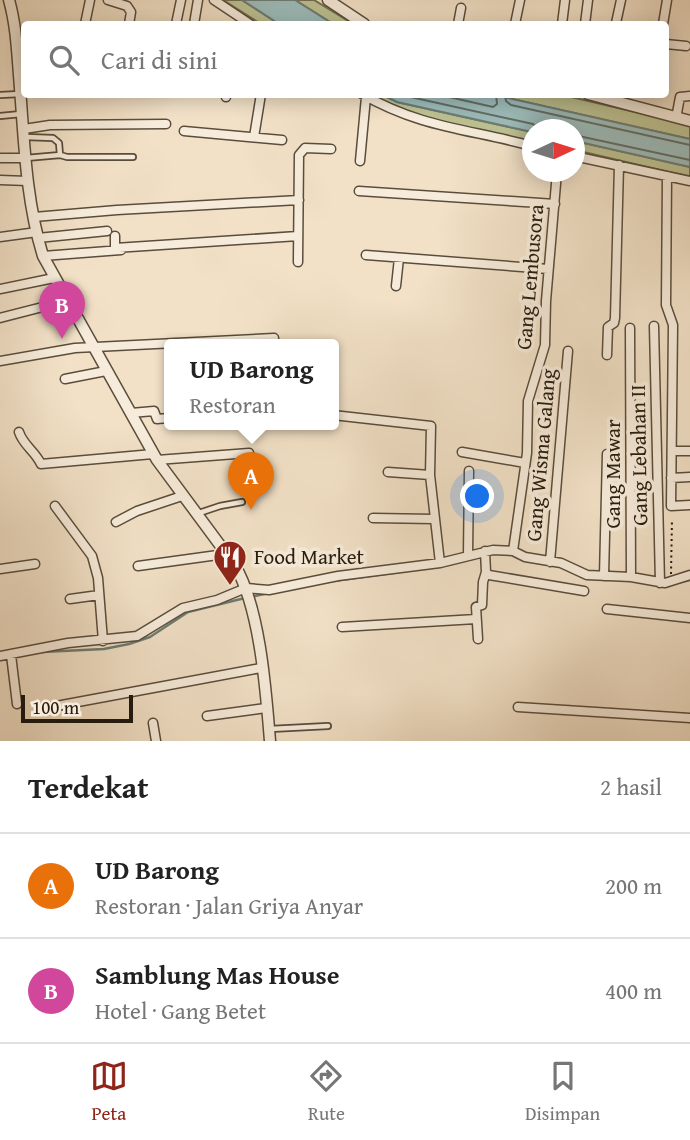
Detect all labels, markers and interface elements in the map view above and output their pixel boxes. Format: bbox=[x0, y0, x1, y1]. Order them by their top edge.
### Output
search box bbox=[21, 21, 669, 98]
text: Cari di sini bbox=[101, 40, 218, 79]
icon: search bbox=[45, 41, 83, 79]
north arrow bbox=[522, 119, 585, 182]
street label: Gang Lembusora bbox=[508, 203, 551, 351]
pin: B bbox=[39, 281, 85, 339]
popup bbox=[164, 339, 339, 430]
text: UD Barong bbox=[189, 349, 314, 388]
street label: Gang Wisma Galang bbox=[518, 367, 564, 543]
street label: Gang Lebahan II bbox=[622, 384, 655, 526]
text: Restoran bbox=[189, 388, 276, 421]
street label: Gang Mawar bbox=[597, 419, 628, 529]
pin: A bbox=[228, 452, 274, 510]
your location bbox=[460, 479, 494, 513]
restaurant icon: Food Market bbox=[211, 538, 249, 587]
place label: Food Market bbox=[254, 541, 365, 572]
scale bar bbox=[21, 692, 133, 724]
text: 100 m bbox=[32, 693, 79, 721]
text: Terdekat bbox=[28, 765, 148, 809]
text: 2 hasil bbox=[600, 770, 662, 803]
text: UD Barong bbox=[95, 850, 219, 889]
text: A bbox=[44, 869, 58, 902]
text: 200 m bbox=[605, 869, 662, 902]
text: Restoran · Jalan Griya Anyar bbox=[95, 889, 363, 922]
text: Samblung Mas House bbox=[95, 955, 340, 994]
text: B bbox=[44, 974, 58, 1007]
text: 400 m bbox=[605, 974, 662, 1007]
text: Hotel · Gang Betet bbox=[95, 994, 266, 1027]
tab: Peta bbox=[90, 1057, 128, 1127]
tab: Rute bbox=[307, 1057, 345, 1127]
tab: Disimpan bbox=[525, 1057, 600, 1127]

